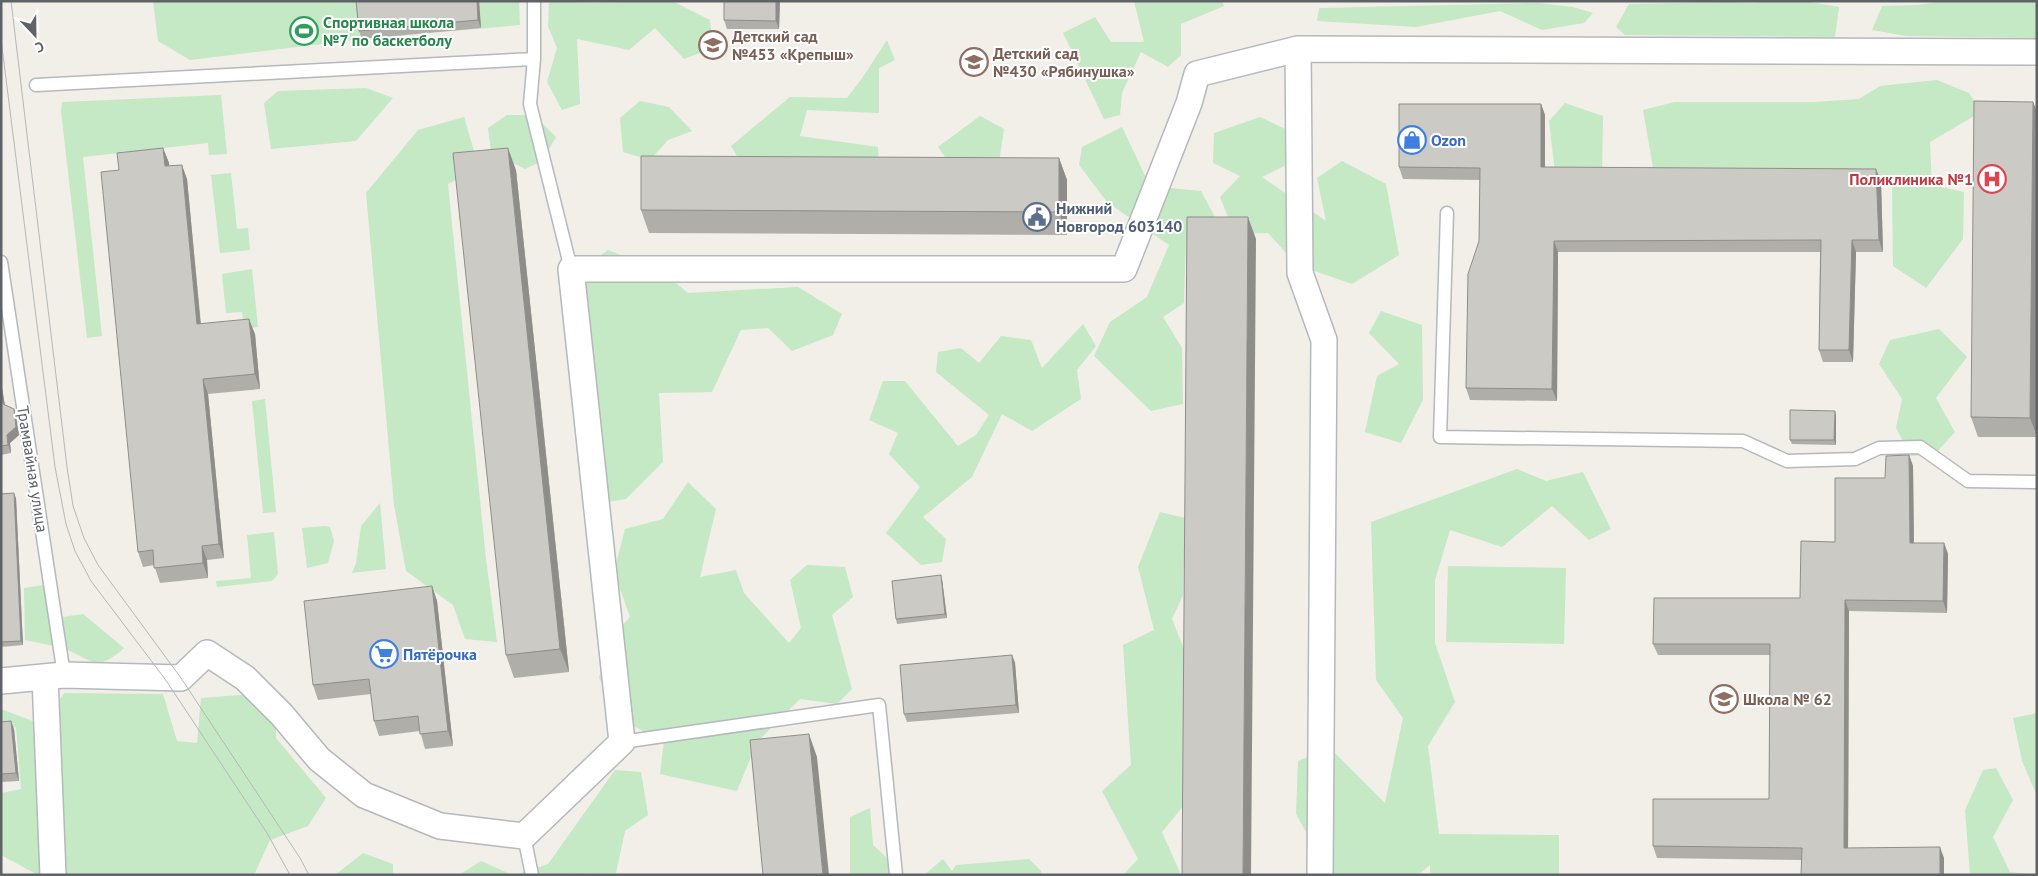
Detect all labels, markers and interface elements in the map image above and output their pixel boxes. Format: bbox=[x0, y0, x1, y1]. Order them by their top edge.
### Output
north arrow bbox=[10, 10, 60, 60]
place label: Спортивная школа №7 по баскетболу bbox=[323, 12, 454, 50]
sports icon: Спортивная школа №7 по баскетболу bbox=[289, 16, 319, 46]
place label: Детский сад №453 «Крепыш» bbox=[732, 26, 854, 64]
school or university icon: Детский сад №453 «Крепыш» bbox=[698, 30, 728, 60]
text: С bbox=[33, 37, 47, 57]
place label: Детский сад №430 «Рябинушка» bbox=[993, 43, 1135, 81]
school or university icon: Детский сад №430 «Рябинушка» bbox=[959, 47, 989, 77]
shop icon: Ozon bbox=[1397, 125, 1427, 155]
place label: Ozon bbox=[1431, 130, 1466, 150]
hospital icon: Поликлиника №1 bbox=[1977, 164, 2007, 194]
place label: Поликлиника №1 bbox=[1849, 169, 1973, 189]
place label: Нижний Новгород 603140 bbox=[1056, 198, 1182, 236]
public building icon: Нижний Новгород 603140 bbox=[1022, 202, 1052, 232]
street label: Трамвайная улица bbox=[13, 404, 53, 534]
supermarket icon: Пятёрочка bbox=[369, 639, 399, 669]
place label: Пятёрочка bbox=[403, 644, 477, 664]
school or university icon: Школа № 62 bbox=[1709, 684, 1739, 714]
place label: Школа № 62 bbox=[1743, 689, 1832, 709]

